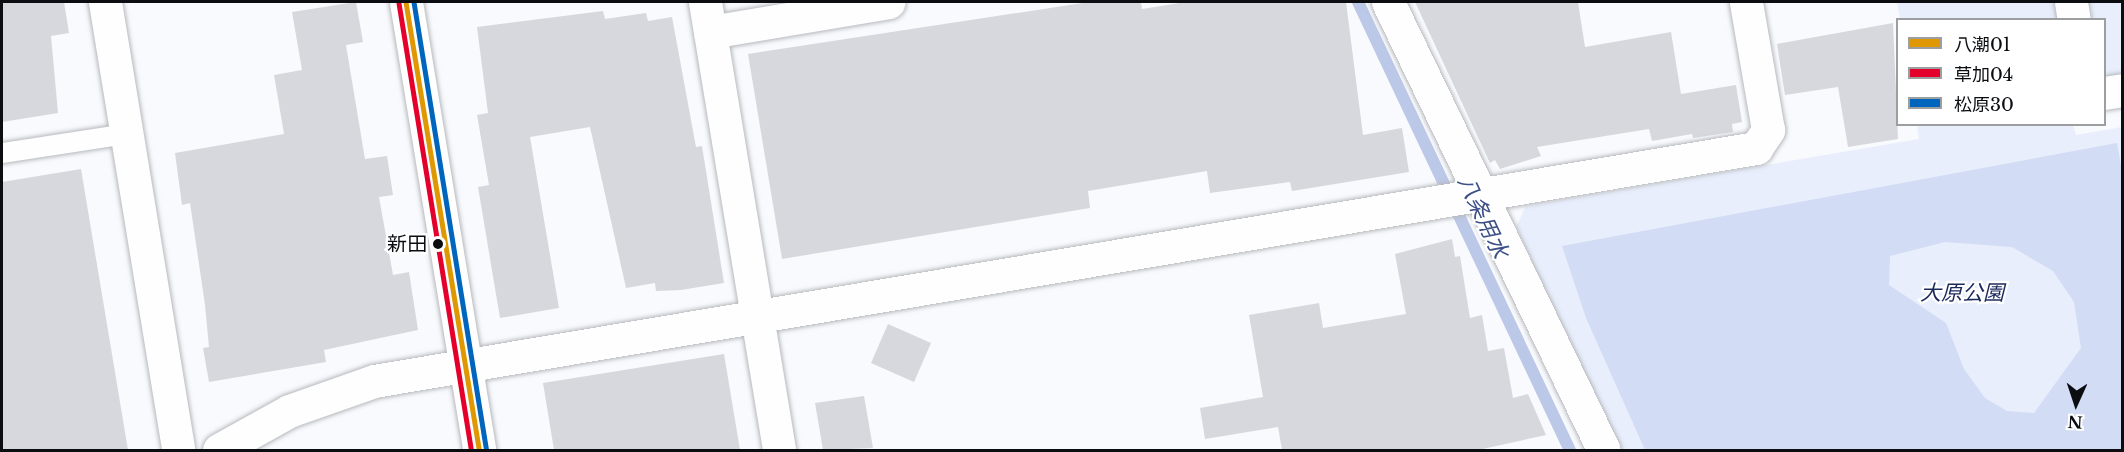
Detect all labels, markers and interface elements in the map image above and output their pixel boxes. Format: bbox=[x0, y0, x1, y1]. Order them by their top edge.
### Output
legend bbox=[1896, 18, 2106, 126]
text: 八潮01 bbox=[1954, 34, 2011, 56]
text: 草加04 bbox=[1954, 64, 2013, 86]
text: 松原30 bbox=[1954, 94, 2014, 116]
water label: 八条用水 bbox=[1452, 172, 1514, 262]
place label: 新田 bbox=[387, 232, 427, 256]
marker: 新田 bbox=[432, 238, 444, 250]
park label: 大原公園 bbox=[1920, 280, 2004, 306]
north arrow bbox=[2046, 374, 2106, 434]
text: N bbox=[2067, 412, 2083, 432]

